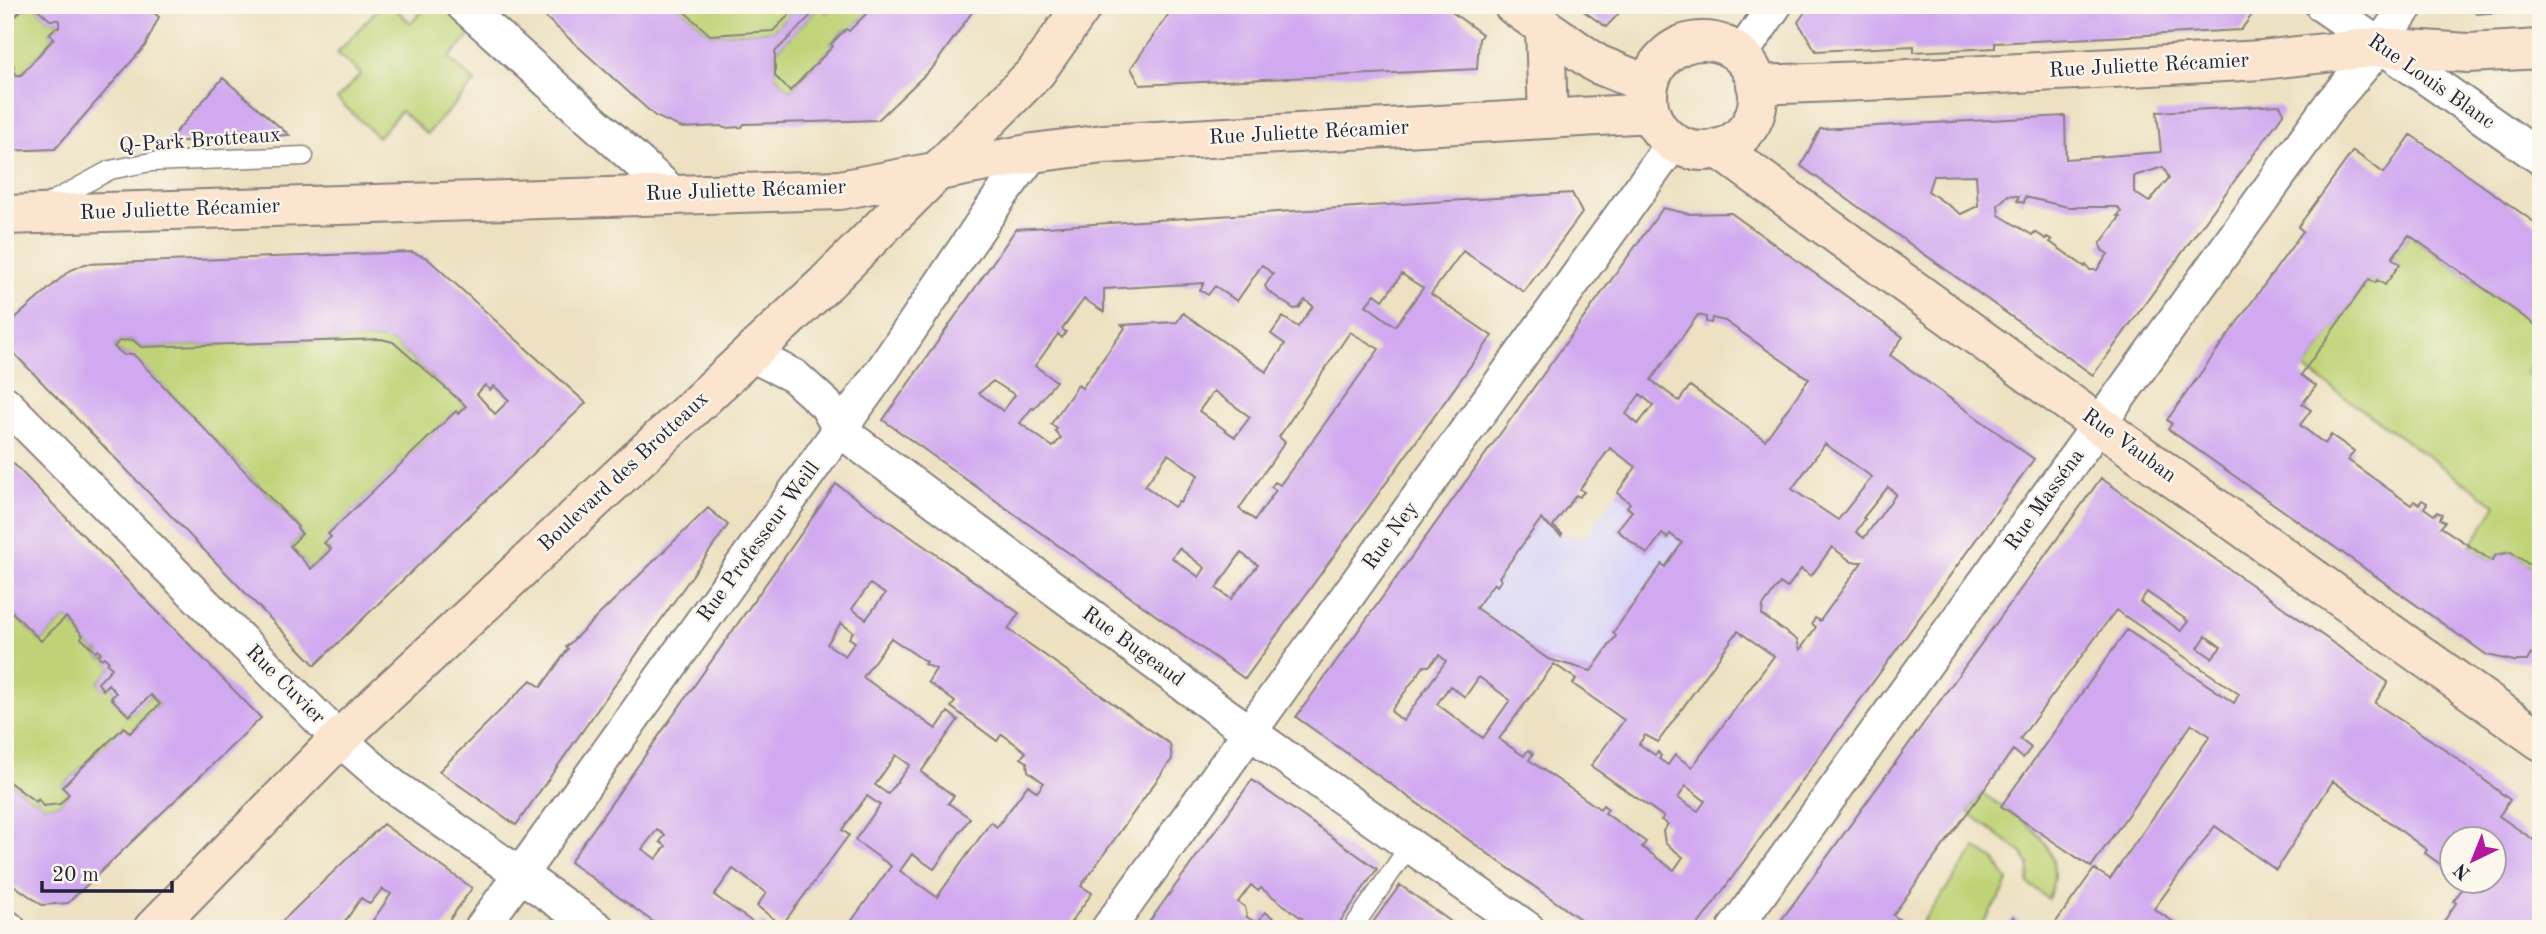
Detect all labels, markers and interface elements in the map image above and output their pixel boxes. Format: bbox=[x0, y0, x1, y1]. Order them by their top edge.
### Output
street label: Rue Louis Blanc bbox=[2364, 31, 2498, 133]
street label: Rue Juliette Récamier bbox=[2048, 50, 2250, 82]
street label: Rue Juliette Récamier bbox=[1208, 117, 1410, 149]
street label: Q-Park Brotteaux bbox=[118, 125, 282, 157]
street label: Rue Juliette Récamier bbox=[645, 177, 847, 205]
street label: Rue Juliette Récamier bbox=[79, 196, 281, 224]
street label: Boulevard des Brotteaux bbox=[535, 388, 713, 556]
street label: Rue Vauban bbox=[2078, 405, 2180, 487]
street label: Rue Masséna bbox=[2001, 446, 2089, 554]
street label: Rue Professeur Weill bbox=[694, 458, 824, 626]
street label: Rue Ney bbox=[1359, 498, 1423, 574]
street label: Rue Bugeaud bbox=[1078, 603, 1188, 691]
street label: Rue Cuvier bbox=[241, 641, 329, 729]
north arrow bbox=[2438, 825, 2508, 895]
scale bar bbox=[42, 850, 172, 894]
text: N bbox=[2451, 858, 2475, 883]
text: 20 m bbox=[52, 865, 99, 886]

